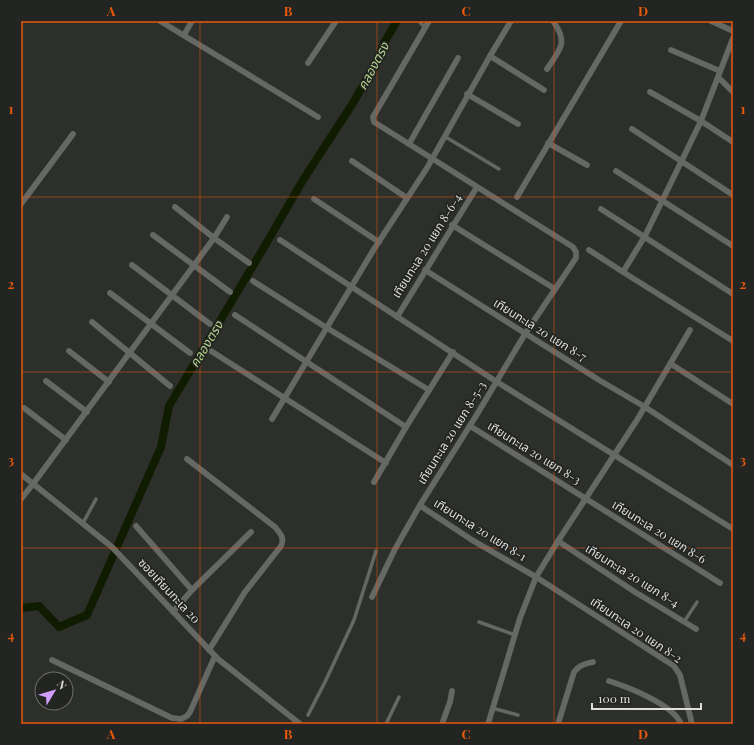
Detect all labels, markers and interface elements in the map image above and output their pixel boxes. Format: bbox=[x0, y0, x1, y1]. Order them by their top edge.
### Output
text: A bbox=[106, 2, 116, 19]
text: B bbox=[284, 2, 293, 19]
text: C bbox=[461, 2, 471, 19]
text: D bbox=[638, 2, 648, 19]
water label: คลองตรง bbox=[353, 38, 393, 92]
text: 1 bbox=[9, 100, 14, 117]
text: 1 bbox=[741, 100, 746, 117]
street label: เทียนทะเล 20 แยก 8-6-4 bbox=[388, 190, 465, 301]
text: 2 bbox=[8, 275, 15, 292]
text: 2 bbox=[740, 275, 747, 292]
street label: เทียนทะเล 20 แยก 8-7 bbox=[491, 294, 590, 364]
water label: คลองตรง bbox=[185, 316, 227, 370]
street label: เทียนทะเล 20 แยก 8-5-3 bbox=[413, 378, 489, 487]
street label: เทียนทะเล 20 แยก 8-3 bbox=[485, 417, 584, 487]
text: 3 bbox=[8, 451, 14, 468]
text: 3 bbox=[740, 451, 746, 468]
street label: เทียนทะเล 20 แยก 8-1 bbox=[431, 494, 530, 564]
street label: เทียนทะเล 20 แยก 8-6 bbox=[609, 496, 710, 567]
street label: เทียนทะเล 20 แยก 8-4 bbox=[583, 540, 683, 611]
street label: ซอยเทียนทะเล 20 bbox=[135, 554, 204, 626]
street label: เทียนทะเล 20 แยก 8-2 bbox=[587, 592, 686, 666]
text: 4 bbox=[8, 626, 15, 643]
text: 4 bbox=[740, 626, 747, 643]
north arrow bbox=[34, 671, 74, 711]
text: N bbox=[54, 677, 71, 692]
scale bar bbox=[592, 685, 701, 711]
text: 100 m bbox=[598, 690, 631, 706]
text: A bbox=[106, 725, 116, 742]
text: B bbox=[284, 725, 293, 742]
text: C bbox=[461, 725, 471, 742]
text: D bbox=[638, 725, 648, 742]

